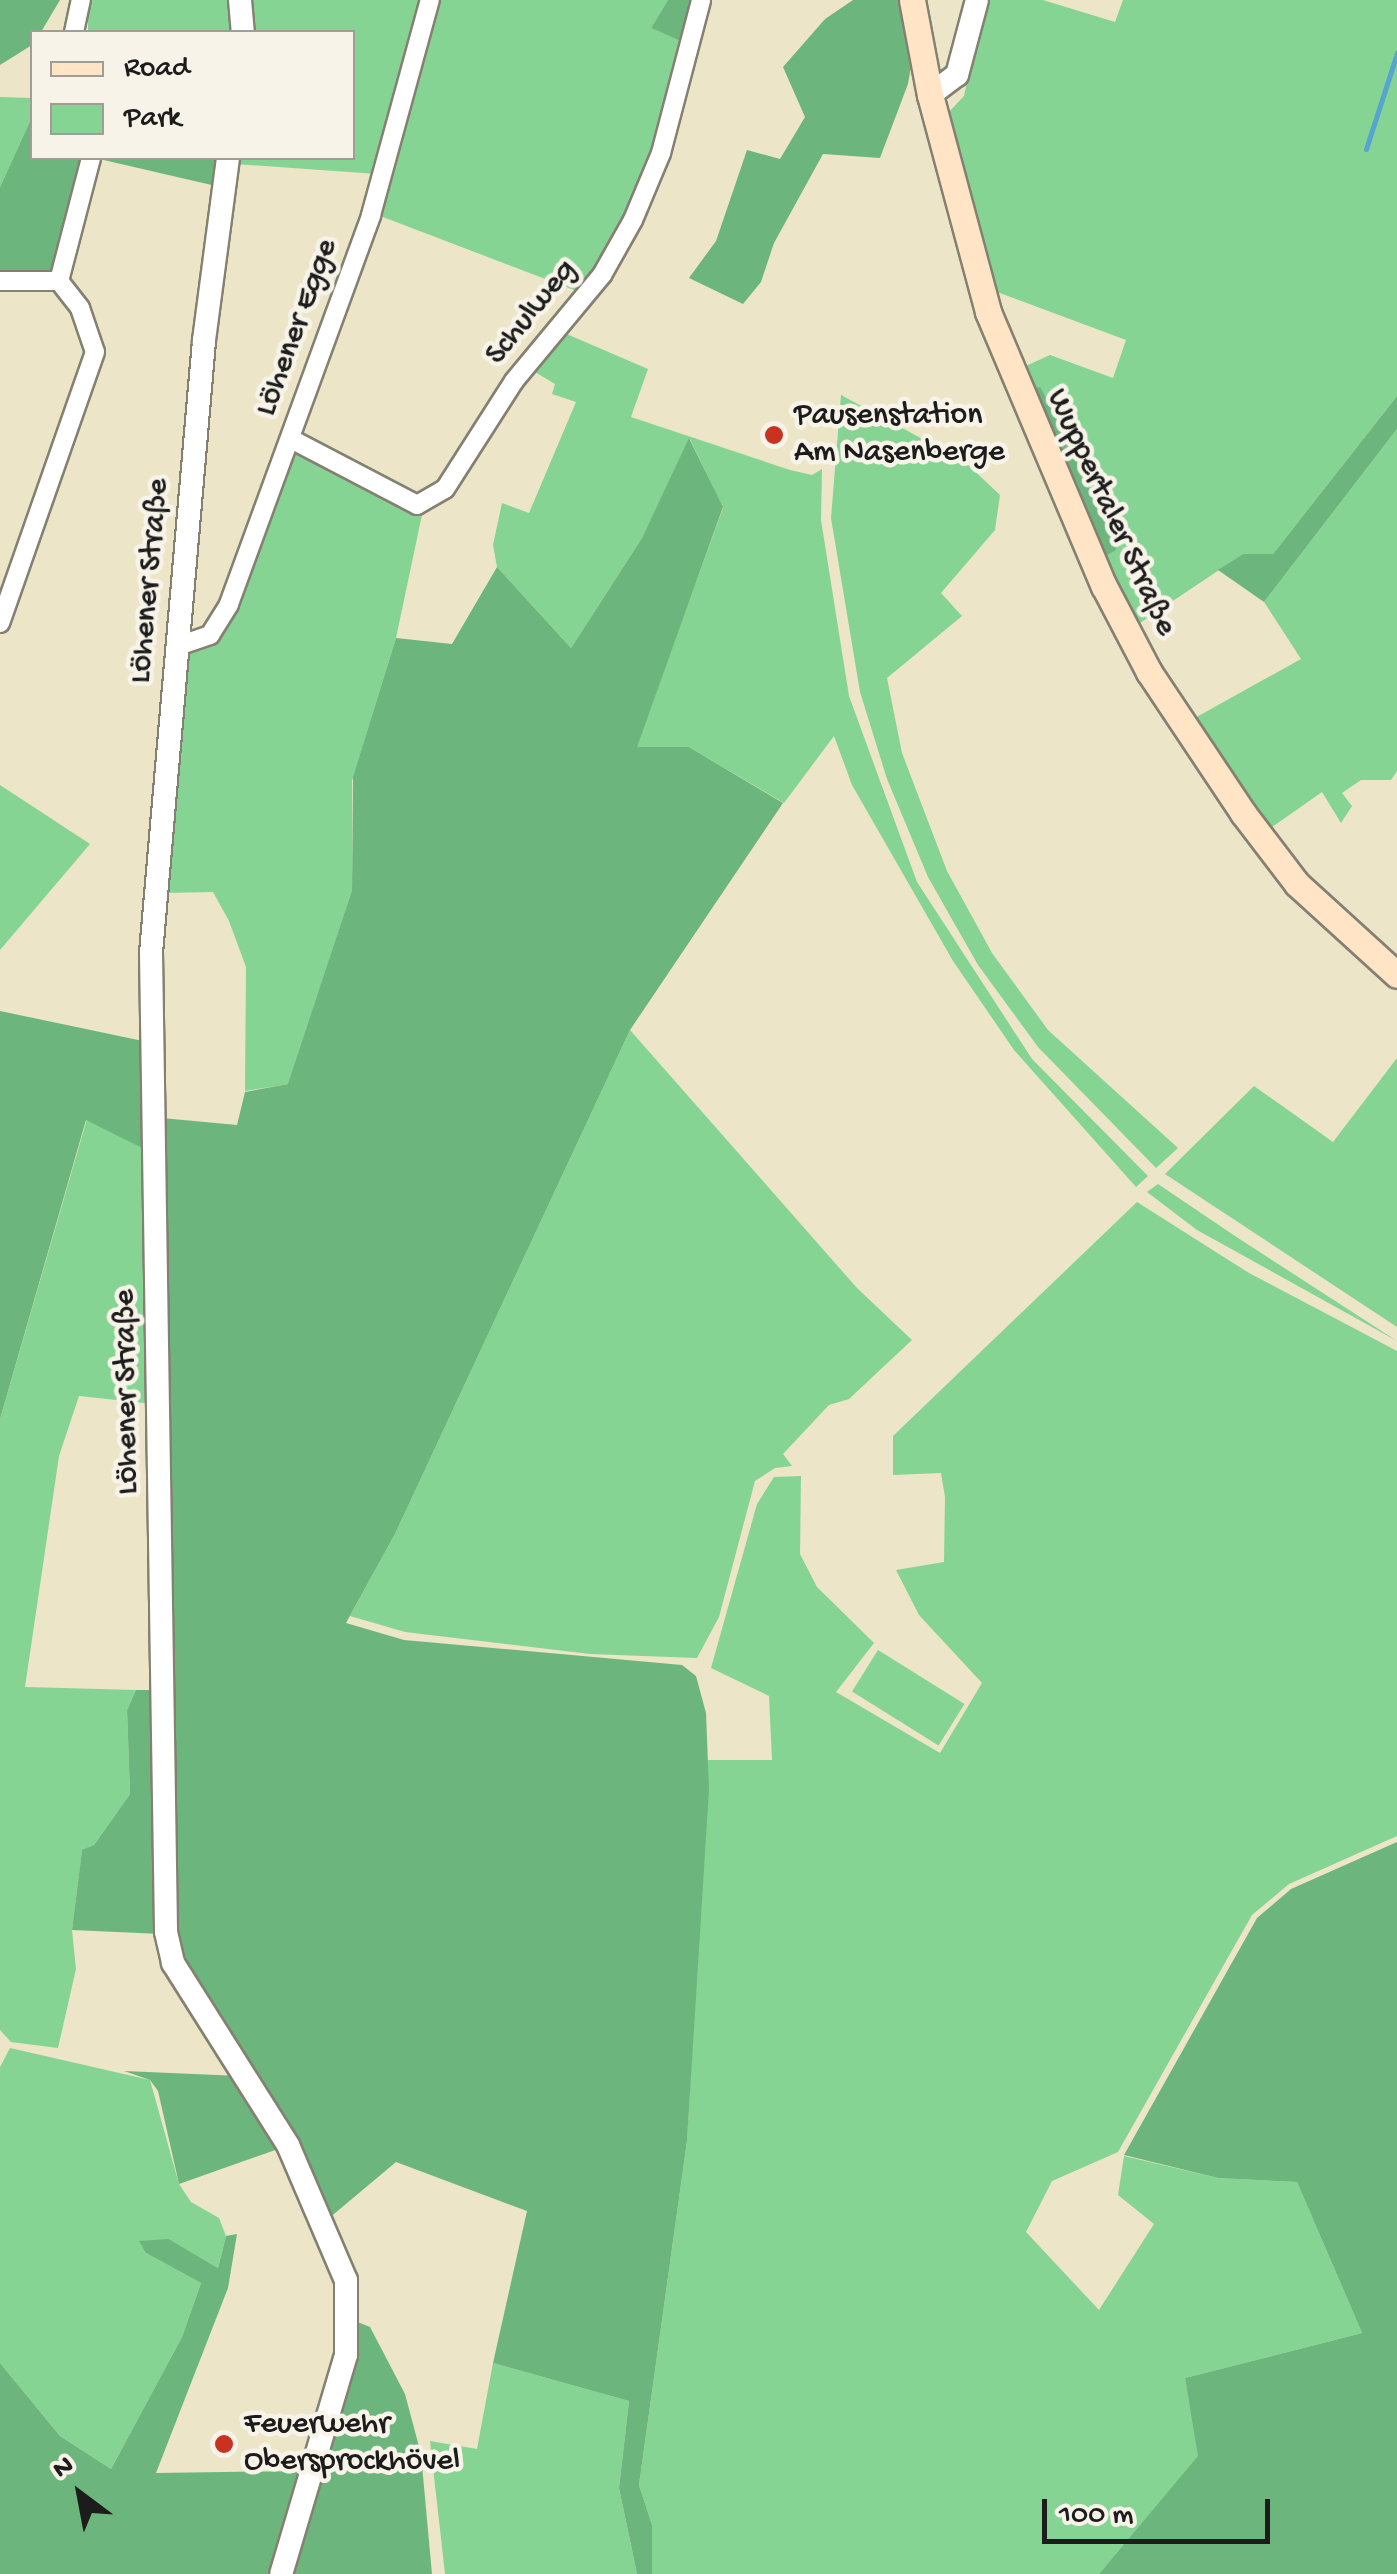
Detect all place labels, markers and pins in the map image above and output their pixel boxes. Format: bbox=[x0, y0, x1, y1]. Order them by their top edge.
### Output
place label: Pausenstation Am Nasenberge bbox=[794, 398, 1005, 473]
marker: Pausenstation Am Nasenberge bbox=[763, 424, 785, 446]
place label: Feuerwehr Obersprockhövel bbox=[244, 2407, 460, 2482]
marker: Feuerwehr Obersprockhövel bbox=[213, 2433, 235, 2455]

